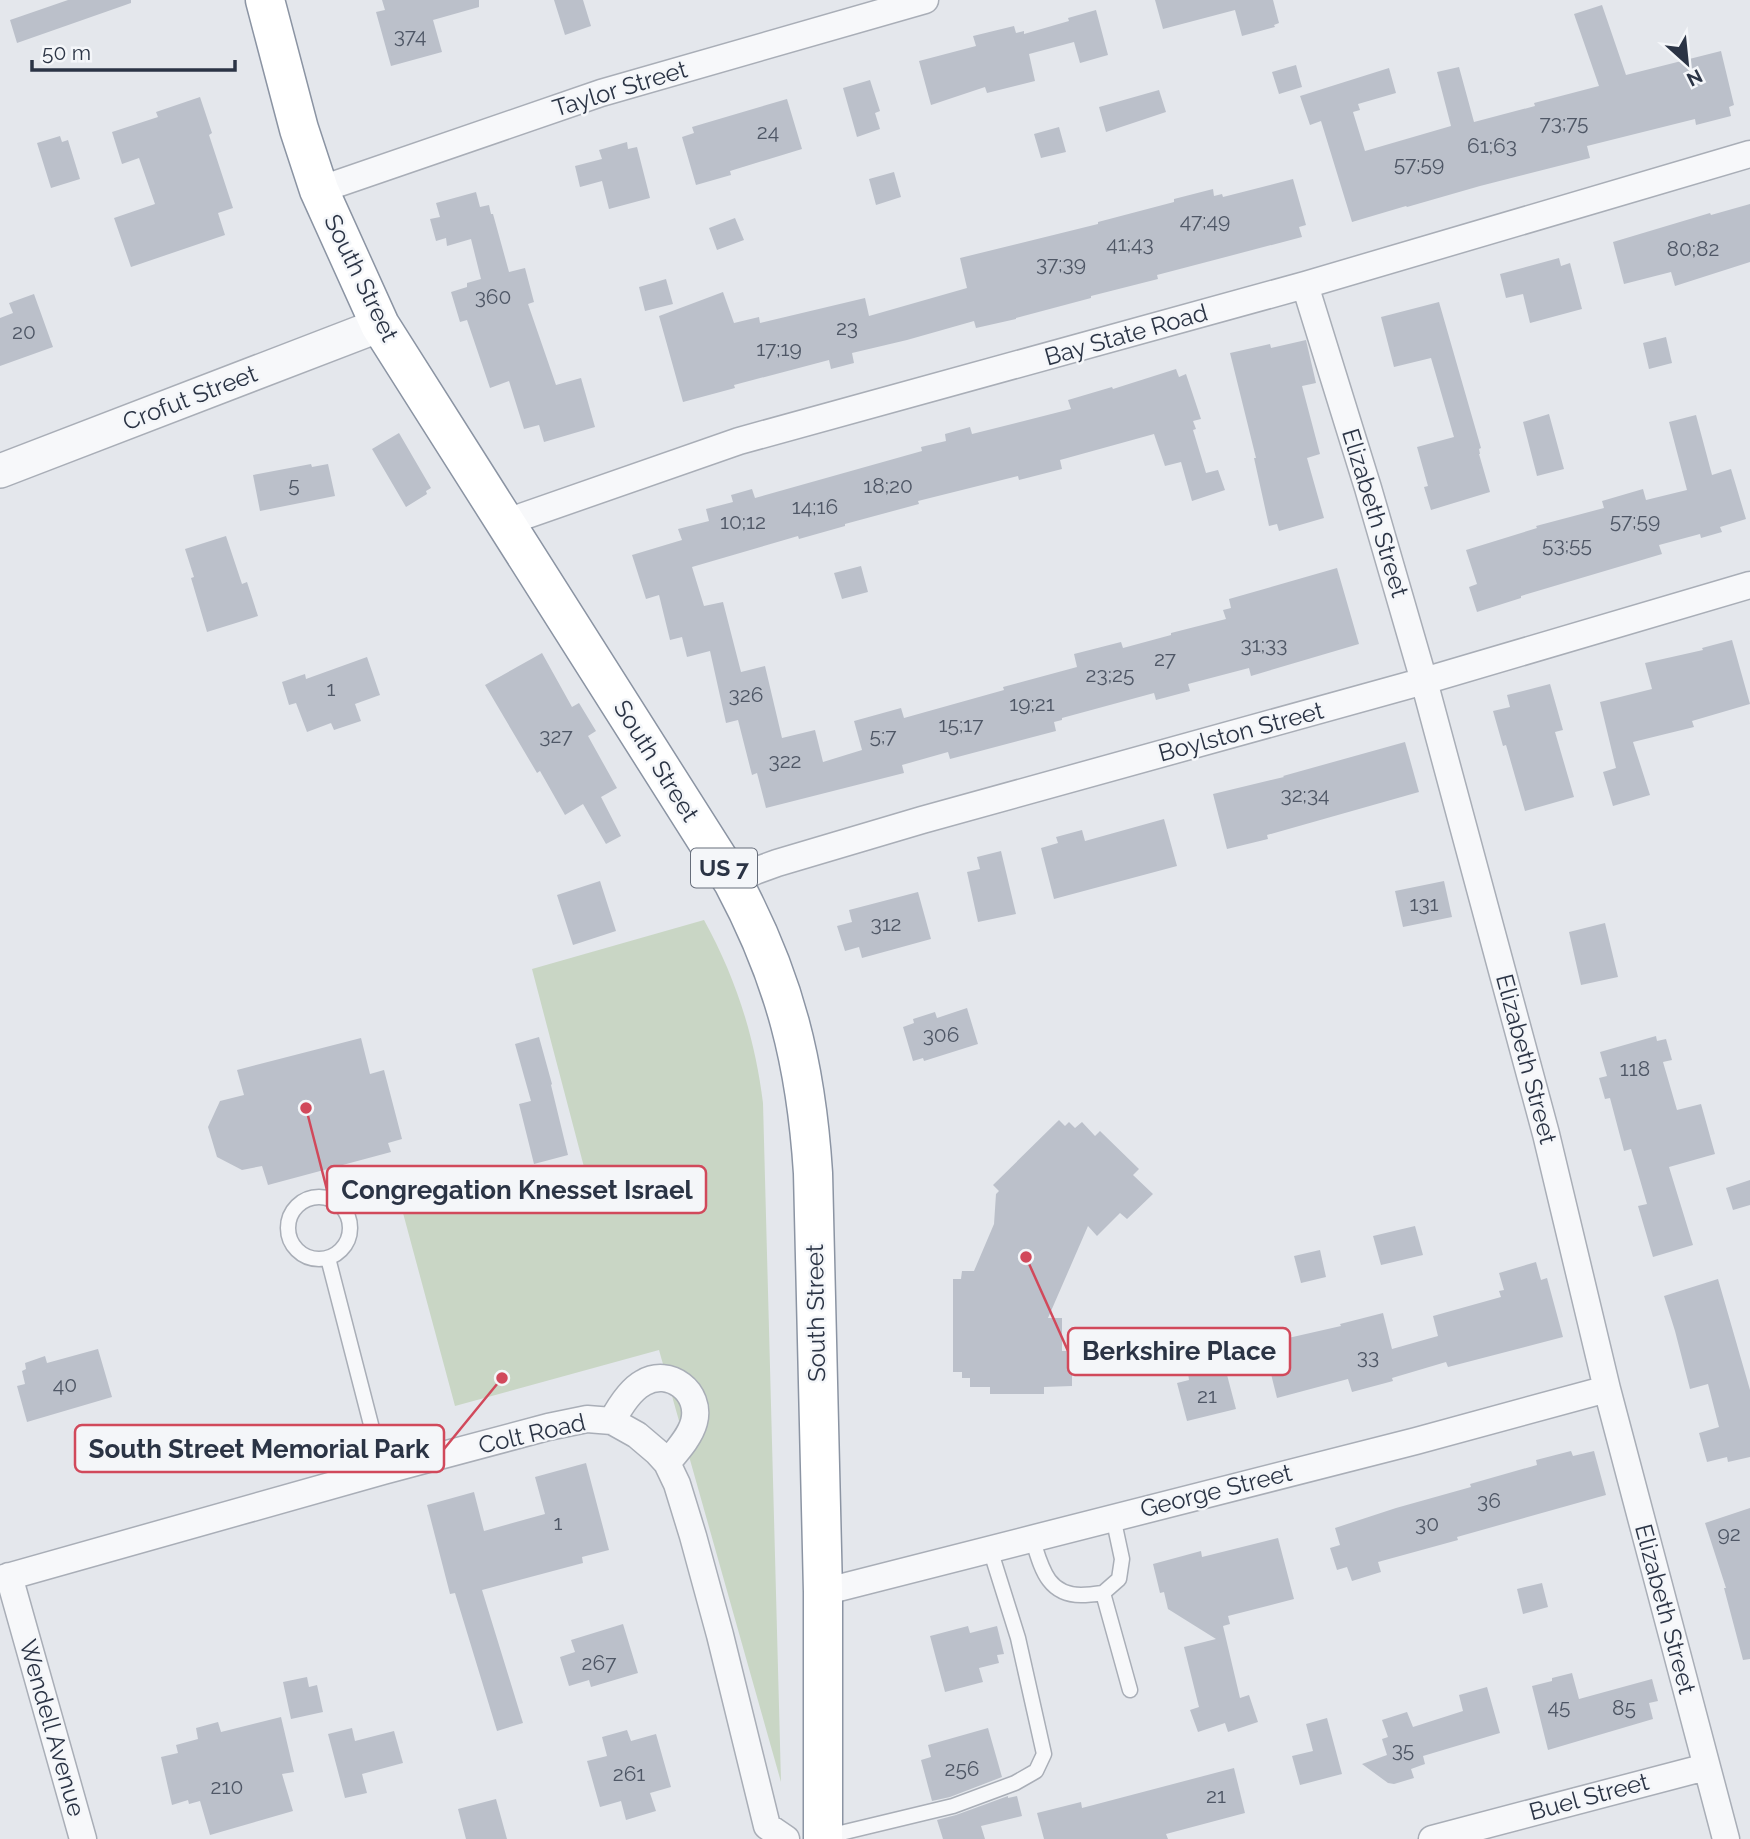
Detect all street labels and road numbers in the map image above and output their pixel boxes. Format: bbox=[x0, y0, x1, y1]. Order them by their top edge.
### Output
street label: Taylor Street bbox=[549, 54, 691, 123]
street label: South Street bbox=[318, 209, 405, 346]
street label: Bay State Road bbox=[1041, 297, 1211, 372]
street label: Crofut Street bbox=[119, 359, 261, 436]
street label: Elizabeth Street bbox=[1336, 425, 1415, 601]
street label: South Street bbox=[608, 695, 705, 827]
street label: Boylston Street bbox=[1155, 696, 1327, 767]
road number: US 7 bbox=[691, 848, 757, 888]
street label: Elizabeth Street bbox=[1490, 971, 1563, 1147]
street label: South Street bbox=[800, 1244, 831, 1382]
street label: Colt Road bbox=[476, 1407, 588, 1460]
street label: George Street bbox=[1137, 1458, 1295, 1523]
street label: Elizabeth Street bbox=[1629, 1521, 1702, 1697]
street label: Wendell Avenue bbox=[13, 1636, 92, 1820]
street label: Buel Street bbox=[1526, 1767, 1652, 1826]

